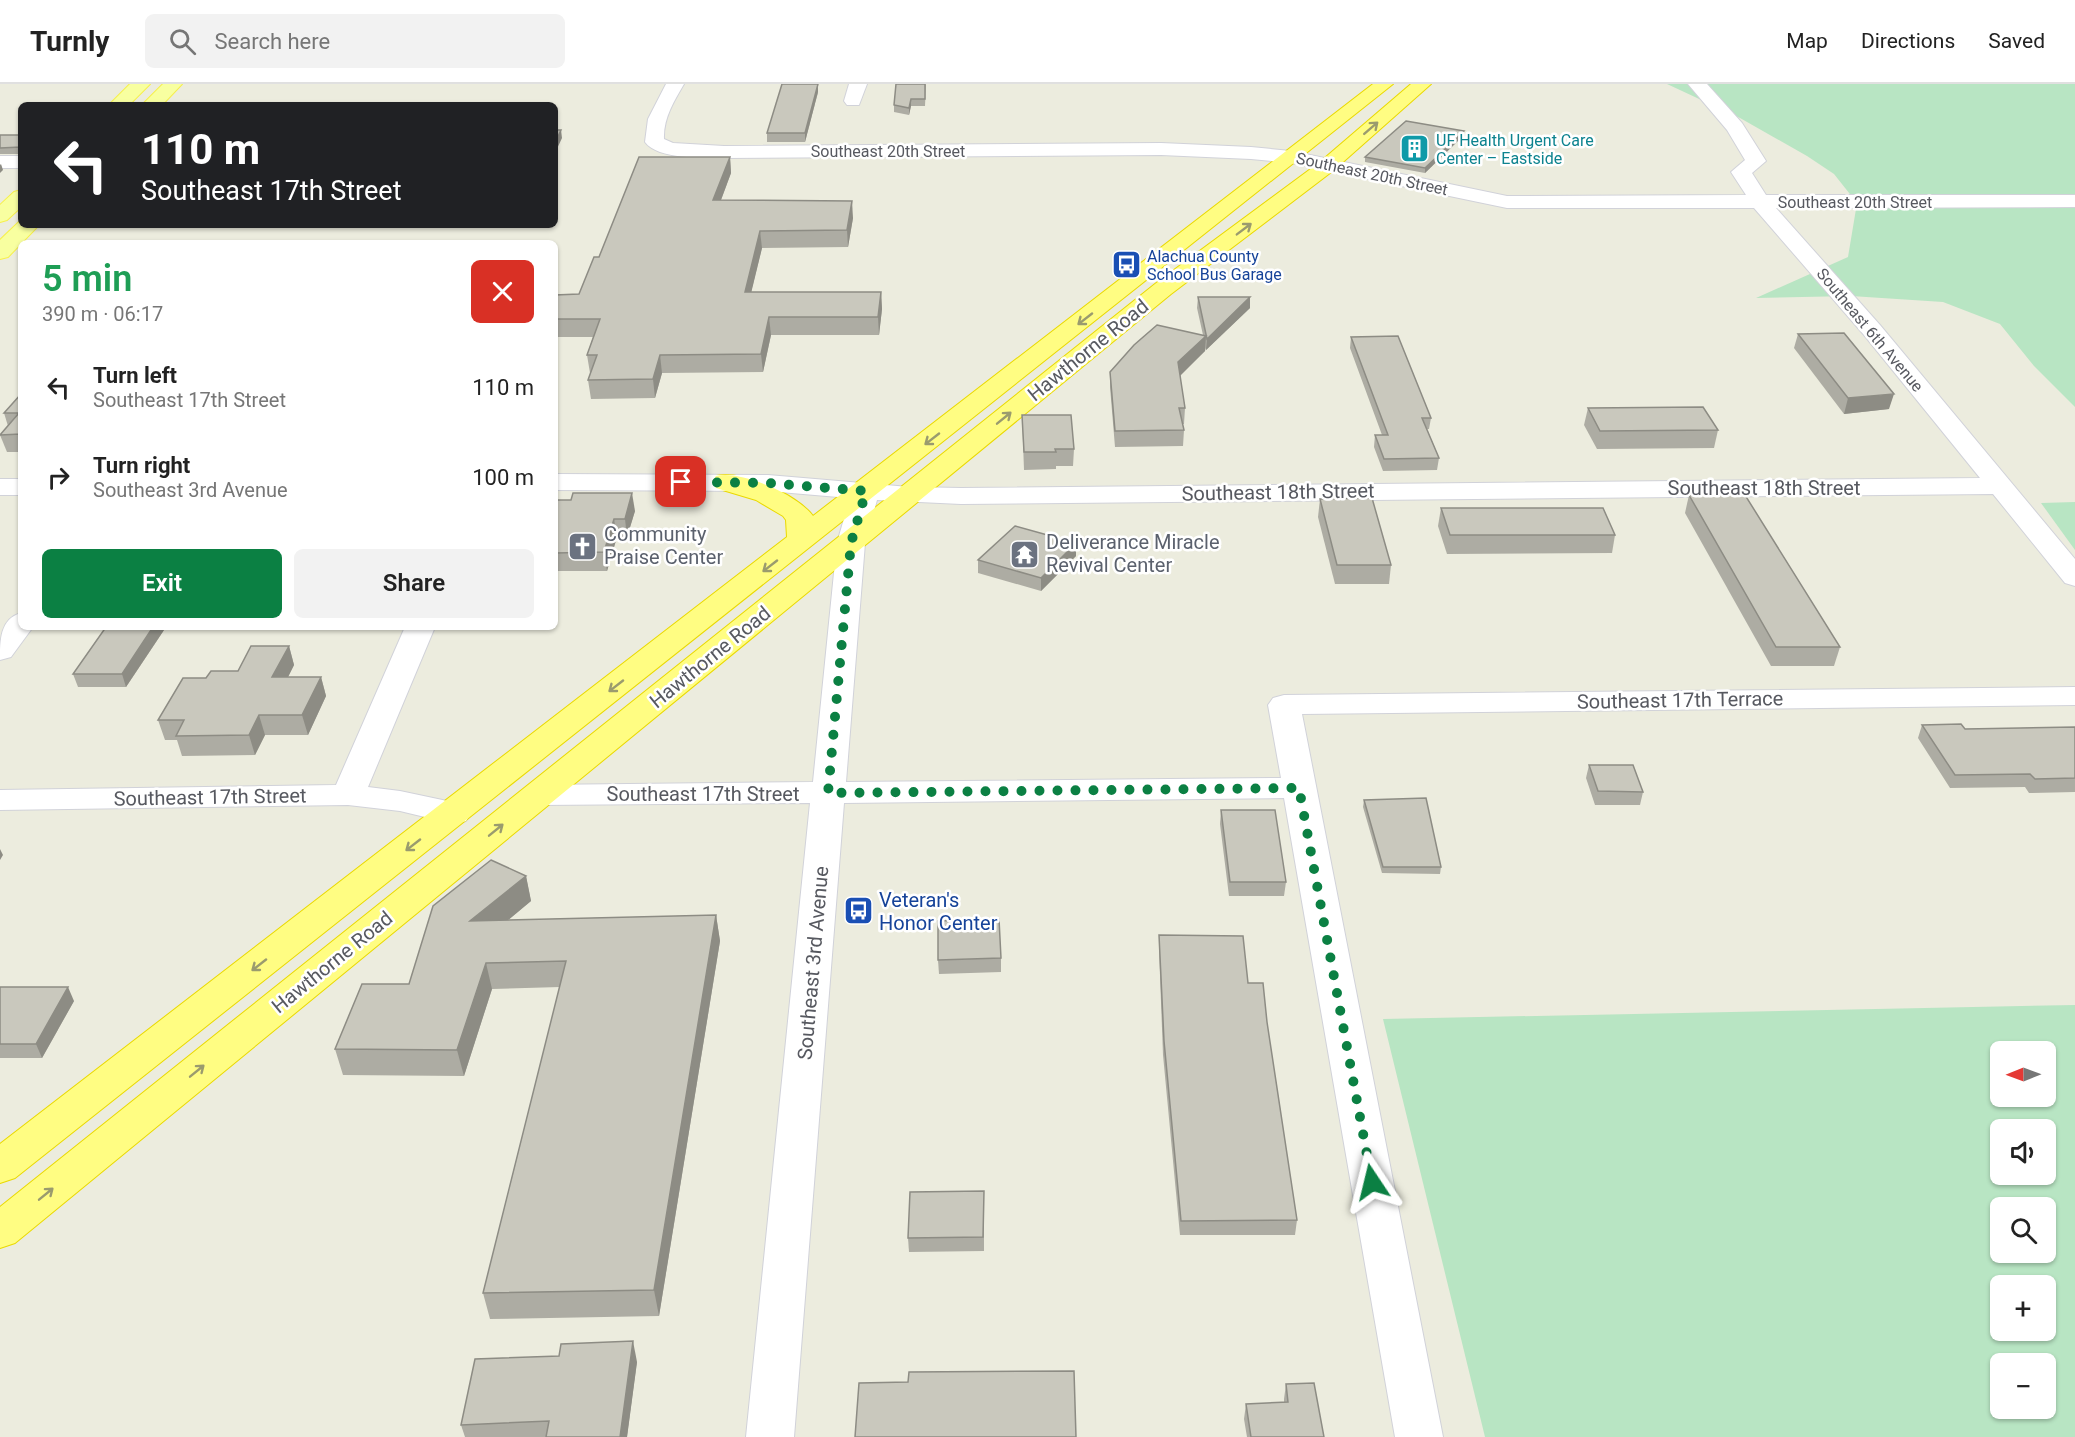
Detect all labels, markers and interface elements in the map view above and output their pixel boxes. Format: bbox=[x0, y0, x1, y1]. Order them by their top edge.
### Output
search box bbox=[145, 14, 565, 68]
text: Turnly bbox=[30, 25, 109, 58]
icon: search bbox=[166, 25, 199, 58]
text: Search here bbox=[214, 29, 330, 54]
text: Map bbox=[1786, 29, 1828, 53]
text: Directions bbox=[1861, 29, 1955, 53]
text: Saved bbox=[1988, 29, 2045, 53]
one-way arrow bbox=[1363, 121, 1378, 135]
text: 110 m bbox=[141, 125, 260, 174]
icon: left bbox=[42, 126, 120, 204]
place label: UF Health Urgent Care Center – Eastside bbox=[1436, 131, 1594, 168]
building icon: UF Health Urgent Care Center – Eastside bbox=[1399, 133, 1431, 165]
street label: Southeast 20th Street bbox=[811, 142, 965, 161]
street label: Southeast 20th Street bbox=[1295, 149, 1449, 199]
text: Southeast 17th Street bbox=[141, 175, 401, 207]
street label: Southeast 20th Street bbox=[1778, 193, 1932, 212]
one-way arrow bbox=[1235, 223, 1251, 235]
place label: Alachua County School Bus Garage bbox=[1147, 247, 1282, 284]
bus stop icon: Alachua County School Bus Garage bbox=[1110, 249, 1142, 281]
text: 5 min bbox=[42, 258, 132, 300]
button: close bbox=[471, 260, 534, 323]
street label: Southeast 6th Avenue bbox=[1813, 264, 1927, 396]
street label: Hawthorne Road bbox=[1023, 294, 1153, 406]
text: 390 m · 06:17 bbox=[42, 302, 163, 326]
one-way arrow bbox=[1077, 312, 1093, 325]
text: Turn left bbox=[93, 363, 177, 388]
icon: left bbox=[42, 371, 75, 404]
text: 110 m bbox=[472, 375, 534, 400]
text: Southeast 17th Street bbox=[93, 388, 286, 412]
one-way arrow bbox=[996, 412, 1012, 425]
one-way arrow bbox=[924, 432, 940, 445]
text: Turn right bbox=[93, 453, 190, 478]
pin bbox=[655, 456, 706, 507]
icon: right bbox=[42, 461, 75, 494]
text: 100 m bbox=[472, 465, 534, 490]
icon: arrive bbox=[664, 465, 697, 498]
street label: Southeast 18th Street bbox=[1668, 476, 1860, 500]
text: Southeast 3rd Avenue bbox=[93, 478, 288, 502]
street label: Southeast 18th Street bbox=[1181, 478, 1375, 506]
place label: Community Praise Center bbox=[604, 522, 723, 569]
church icon: Community Praise Center bbox=[567, 530, 599, 562]
place label: Deliverance Miracle Revival Center bbox=[1046, 530, 1220, 577]
temple icon: Deliverance Miracle Revival Center bbox=[1009, 538, 1041, 570]
button: Exit bbox=[42, 549, 282, 618]
button: Share bbox=[294, 549, 534, 618]
one-way arrow bbox=[762, 559, 778, 572]
street label: Hawthorne Road bbox=[645, 601, 775, 713]
one-way arrow bbox=[609, 679, 625, 692]
street label: Southeast 17th Terrace bbox=[1577, 686, 1783, 714]
street label: Southeast 17th Street bbox=[607, 782, 799, 806]
street label: Southeast 17th Street bbox=[113, 783, 307, 811]
one-way arrow bbox=[488, 823, 503, 837]
one-way arrow bbox=[406, 838, 422, 851]
street label: Southeast 3rd Avenue bbox=[793, 865, 833, 1061]
place label: Veteran's Honor Center bbox=[879, 888, 998, 935]
bus stop icon: Veteran's Honor Center bbox=[842, 895, 874, 927]
street label: Hawthorne Road bbox=[267, 906, 397, 1018]
one-way arrow bbox=[252, 958, 268, 971]
north arrow bbox=[1990, 1041, 2056, 1107]
map controls bbox=[1990, 1041, 2056, 1419]
one-way arrow bbox=[189, 1065, 205, 1078]
button: sound bbox=[1990, 1119, 2056, 1185]
position arrow bbox=[1340, 1150, 1404, 1214]
one-way arrow bbox=[37, 1187, 53, 1200]
button: search bbox=[1990, 1197, 2056, 1263]
button: + bbox=[1990, 1275, 2056, 1341]
button: − bbox=[1990, 1353, 2056, 1419]

